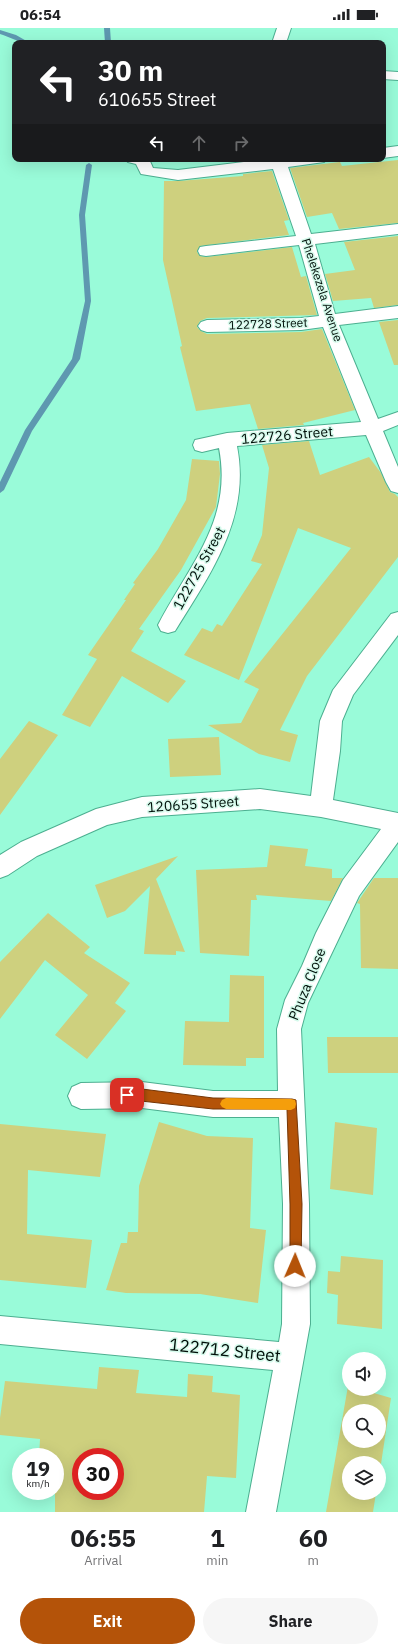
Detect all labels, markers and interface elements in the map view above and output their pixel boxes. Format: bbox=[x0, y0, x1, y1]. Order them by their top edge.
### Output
text: 06:54 bbox=[20, 5, 61, 24]
text: 30 m bbox=[98, 52, 163, 89]
icon: left bbox=[32, 56, 84, 108]
text: 610655 Street bbox=[98, 88, 216, 111]
icon: left bbox=[146, 132, 168, 154]
icon: ahead bbox=[188, 132, 210, 154]
icon: right bbox=[230, 132, 252, 154]
street label: Phelekezela Avenue bbox=[299, 236, 346, 344]
street label: 122728 Street bbox=[228, 315, 308, 332]
street label: 122726 Street bbox=[240, 422, 334, 448]
street label: 122725 Street bbox=[169, 523, 229, 613]
street label: 120655 Street bbox=[146, 792, 240, 816]
street label: Phuza Close bbox=[284, 945, 330, 1023]
pin bbox=[110, 1078, 144, 1112]
icon: arrive bbox=[116, 1084, 138, 1106]
position arrow bbox=[274, 1245, 316, 1287]
street label: 122712 Street bbox=[168, 1333, 282, 1367]
map controls bbox=[342, 1352, 386, 1500]
button: sound bbox=[342, 1352, 386, 1396]
button: search bbox=[342, 1404, 386, 1448]
speed limit sign: 30 bbox=[72, 1448, 124, 1500]
text: 19 bbox=[26, 1455, 50, 1482]
button: layers bbox=[342, 1456, 386, 1500]
text: km/h bbox=[26, 1477, 50, 1490]
text: 06:55 bbox=[70, 1522, 136, 1554]
text: 1 bbox=[210, 1522, 225, 1554]
text: 60 bbox=[299, 1522, 328, 1554]
text: Arrival bbox=[84, 1552, 122, 1569]
text: min bbox=[206, 1552, 228, 1569]
text: m bbox=[307, 1552, 319, 1569]
button: Exit bbox=[20, 1598, 195, 1644]
button: Share bbox=[203, 1598, 378, 1644]

